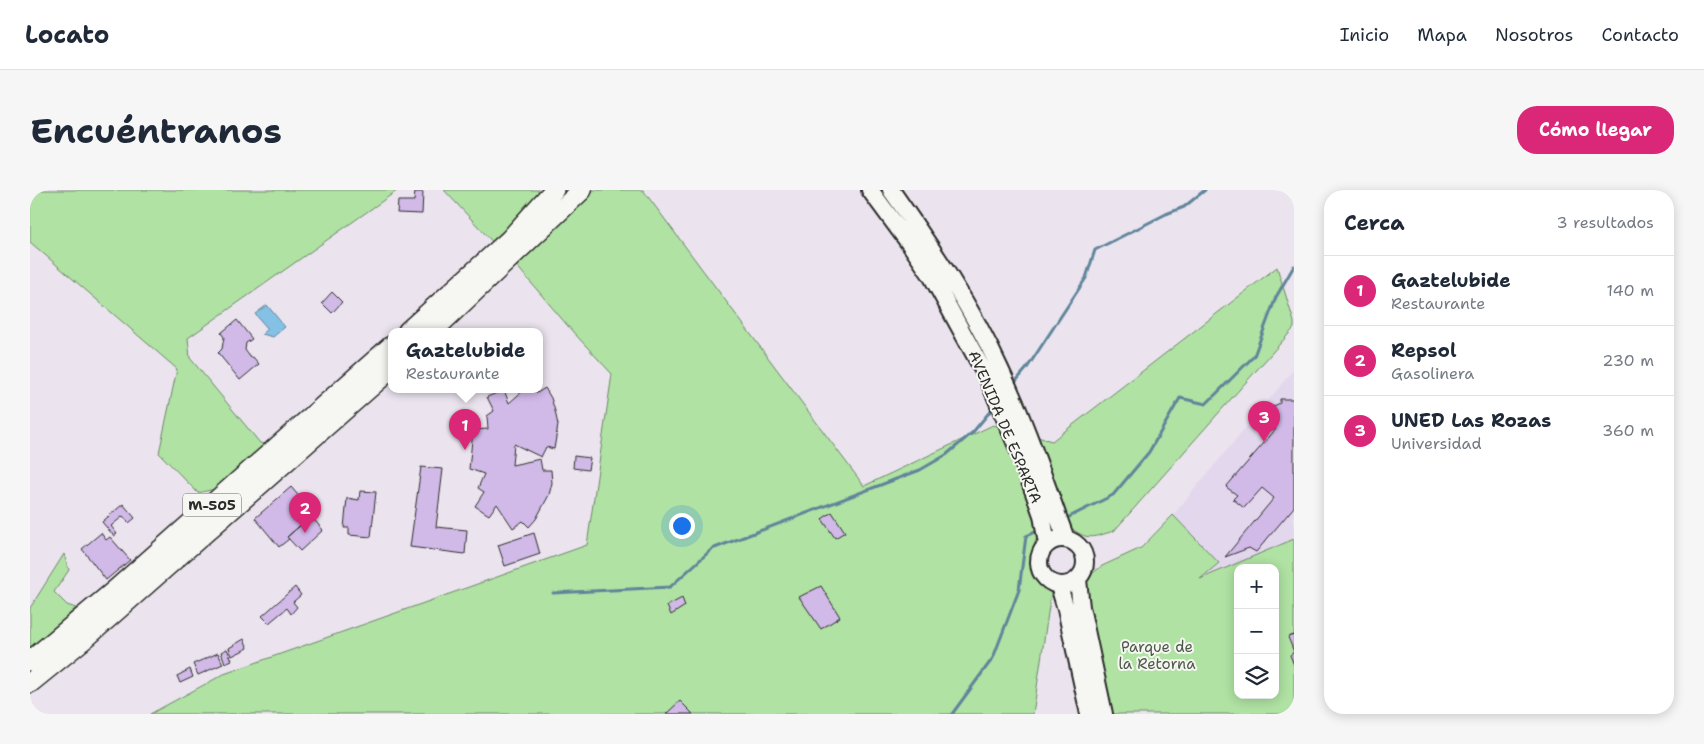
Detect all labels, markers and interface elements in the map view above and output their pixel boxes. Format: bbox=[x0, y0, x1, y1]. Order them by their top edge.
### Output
text: Locato bbox=[25, 19, 109, 51]
text: Inicio bbox=[1340, 23, 1389, 47]
text: Mapa bbox=[1417, 23, 1467, 47]
text: Nosotros bbox=[1495, 23, 1573, 47]
text: Contacto bbox=[1601, 23, 1679, 47]
button: Cómo llegar bbox=[1517, 106, 1674, 154]
text: Encuéntranos bbox=[30, 107, 282, 154]
text: Cerca bbox=[1344, 209, 1405, 237]
text: 3 resultados bbox=[1556, 212, 1654, 233]
text: Gaztelubide bbox=[1391, 268, 1511, 293]
text: 1 bbox=[1356, 280, 1364, 301]
text: 140 m bbox=[1607, 280, 1654, 301]
text: Restaurante bbox=[1391, 293, 1485, 314]
popup bbox=[388, 328, 543, 393]
text: Gaztelubide bbox=[406, 338, 525, 363]
text: Repsol bbox=[1391, 338, 1457, 363]
street label: AVENIDA DE ESPARTA bbox=[964, 347, 1046, 507]
text: 2 bbox=[1354, 350, 1366, 371]
text: 230 m bbox=[1602, 350, 1654, 371]
text: Restaurante bbox=[406, 363, 500, 384]
text: Gasolinera bbox=[1391, 363, 1474, 384]
pin: 3 bbox=[1248, 401, 1280, 442]
text: UNED Las Rozas bbox=[1391, 408, 1551, 433]
pin: 1 bbox=[449, 409, 481, 450]
text: 3 bbox=[1354, 420, 1366, 441]
text: 360 m bbox=[1602, 420, 1654, 441]
text: Universidad bbox=[1391, 433, 1482, 454]
pin: 2 bbox=[289, 492, 321, 533]
road number: M-505 bbox=[183, 494, 241, 516]
your location bbox=[669, 513, 695, 539]
map controls bbox=[1234, 564, 1279, 699]
button: + bbox=[1234, 564, 1279, 609]
button: − bbox=[1234, 609, 1279, 654]
park label: Parque de la Retorna bbox=[1118, 637, 1196, 674]
button: layers bbox=[1234, 654, 1279, 699]

